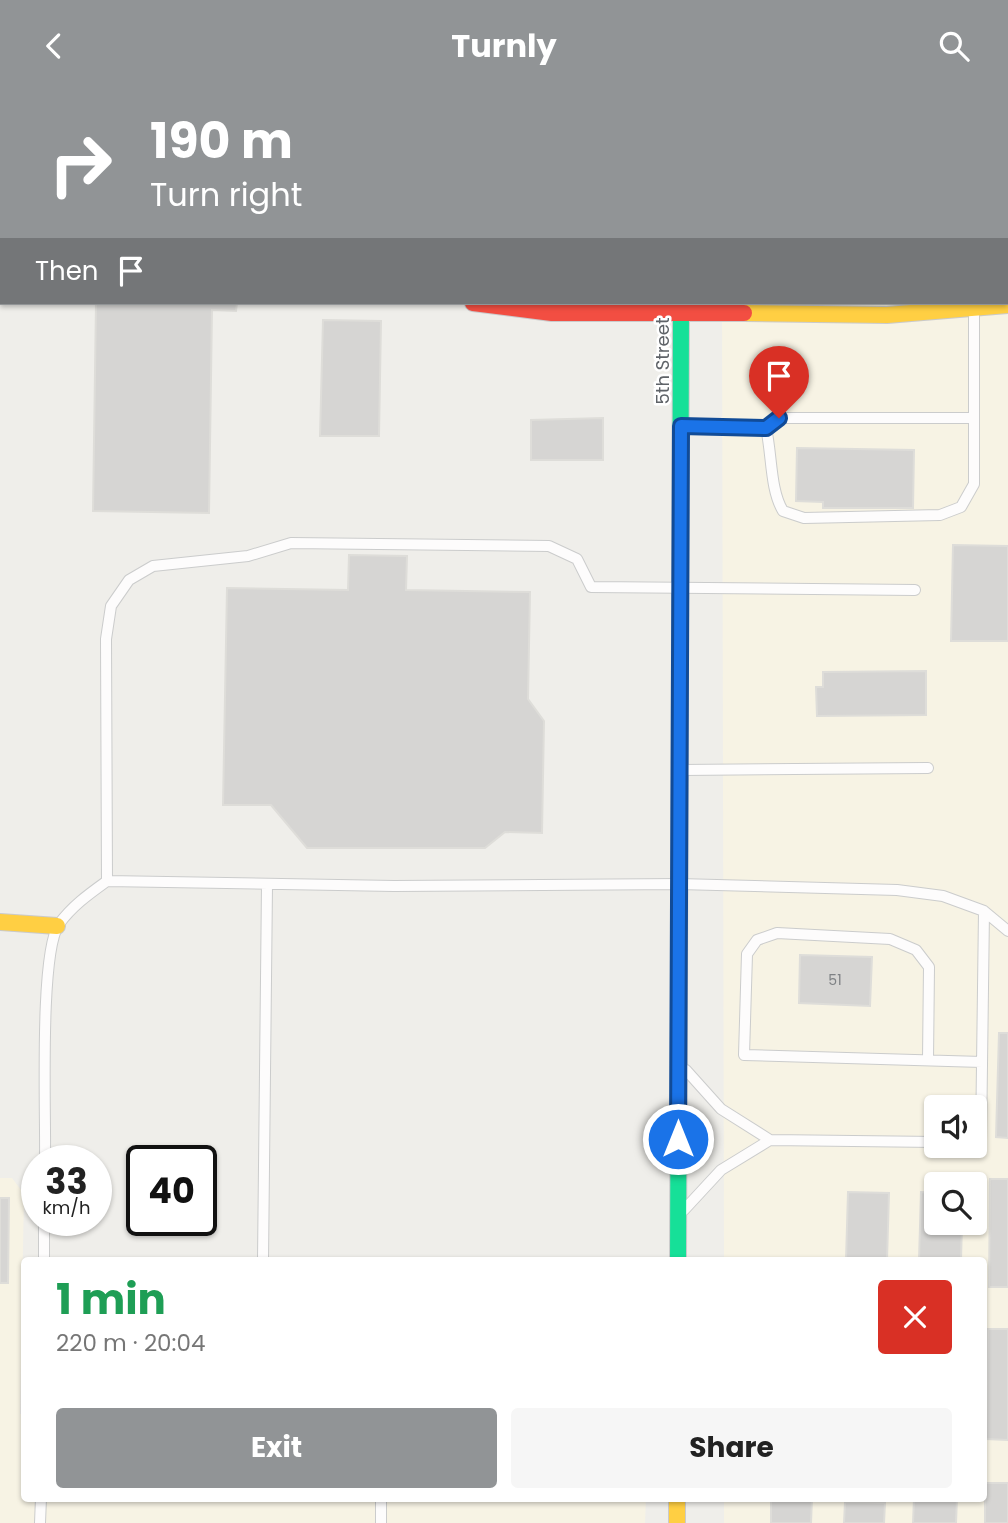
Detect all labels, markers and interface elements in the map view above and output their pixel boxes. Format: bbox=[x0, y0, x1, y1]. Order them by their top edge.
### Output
text: Turnly bbox=[451, 23, 557, 68]
icon: back bbox=[35, 27, 73, 65]
icon: search bbox=[935, 27, 973, 65]
text: 190 m bbox=[150, 107, 293, 175]
icon: right bbox=[35, 119, 126, 210]
text: Turn right bbox=[150, 172, 302, 217]
icon: arrive bbox=[112, 252, 150, 290]
text: Then bbox=[35, 253, 98, 289]
street label: 5th Street bbox=[650, 318, 675, 404]
pin bbox=[749, 346, 809, 418]
icon: arrive bbox=[760, 357, 798, 395]
house number: 51 bbox=[828, 970, 842, 990]
map controls bbox=[924, 1095, 987, 1235]
button: sound bbox=[924, 1095, 987, 1158]
position arrow bbox=[641, 1102, 715, 1176]
speed limit sign: 40 bbox=[126, 1145, 217, 1236]
text: 33 bbox=[45, 1157, 88, 1206]
button: search bbox=[924, 1172, 987, 1235]
text: km/h bbox=[43, 1195, 90, 1220]
text: 1 min bbox=[56, 1270, 166, 1329]
button: close bbox=[878, 1280, 952, 1354]
text: 220 m · 20:04 bbox=[56, 1327, 205, 1359]
button: Exit bbox=[56, 1408, 497, 1488]
button: Share bbox=[511, 1408, 952, 1488]

